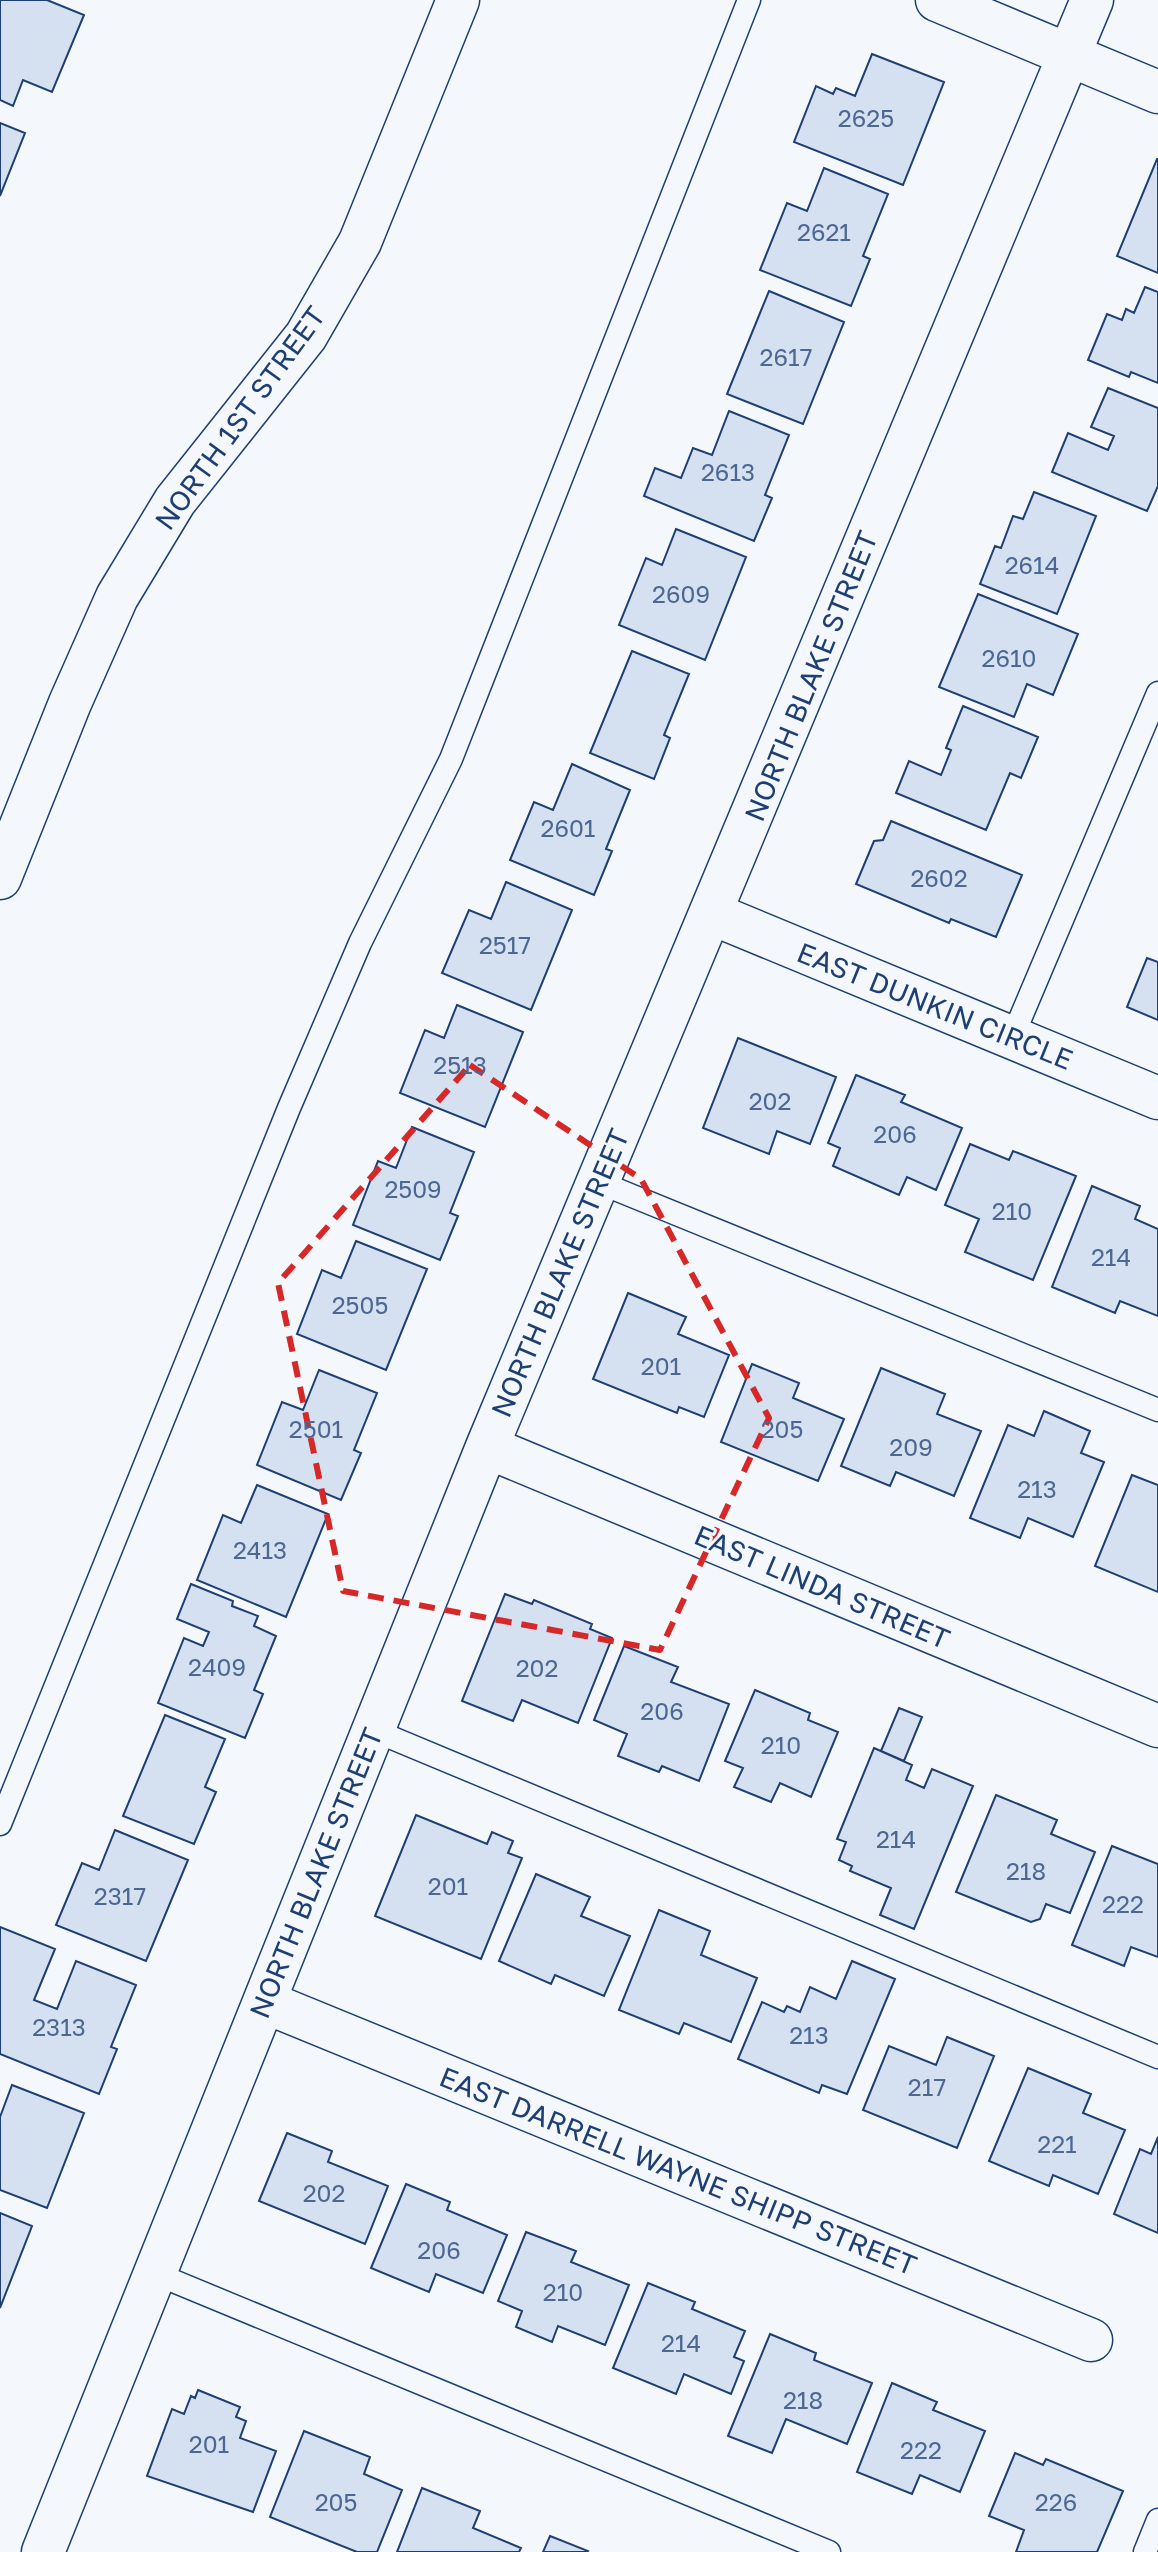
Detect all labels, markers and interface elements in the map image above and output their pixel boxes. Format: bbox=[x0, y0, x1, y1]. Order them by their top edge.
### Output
house number: 2625 bbox=[838, 103, 894, 132]
house number: 2621 bbox=[797, 217, 851, 246]
street label: NORTH 1ST STREET bbox=[148, 300, 332, 536]
house number: 2617 bbox=[760, 342, 812, 371]
house number: 2613 bbox=[701, 457, 755, 486]
street label: NORTH BLAKE STREET bbox=[737, 526, 884, 826]
house number: 2614 bbox=[1005, 550, 1059, 579]
house number: 2609 bbox=[652, 579, 710, 608]
house number: 2610 bbox=[982, 643, 1036, 672]
house number: 2601 bbox=[541, 813, 595, 842]
house number: 2602 bbox=[910, 863, 968, 892]
house number: 2517 bbox=[479, 930, 531, 959]
street label: EAST DUNKIN CIRCLE bbox=[793, 935, 1078, 1076]
house number: 2513 bbox=[433, 1050, 487, 1079]
house number: 202 bbox=[749, 1086, 791, 1115]
house number: 206 bbox=[873, 1119, 917, 1148]
street label: NORTH BLAKE STREET bbox=[484, 1124, 635, 1422]
house number: 2509 bbox=[384, 1174, 442, 1203]
house number: 210 bbox=[992, 1196, 1032, 1225]
house number: 214 bbox=[1091, 1242, 1131, 1271]
house number: 2505 bbox=[332, 1290, 388, 1319]
house number: 201 bbox=[641, 1351, 681, 1380]
house number: 2501 bbox=[289, 1414, 343, 1443]
house number: 205 bbox=[761, 1414, 803, 1443]
house number: 209 bbox=[889, 1432, 933, 1461]
house number: 213 bbox=[1017, 1474, 1057, 1503]
street label: EAST LINDA STREET bbox=[690, 1518, 955, 1655]
house number: 2413 bbox=[233, 1535, 287, 1564]
house number: 2409 bbox=[188, 1652, 246, 1681]
house number: 202 bbox=[516, 1653, 558, 1682]
house number: 206 bbox=[640, 1696, 684, 1725]
street label: NORTH BLAKE STREET bbox=[242, 1723, 389, 2023]
house number: 210 bbox=[761, 1730, 801, 1759]
house number: 214 bbox=[876, 1824, 916, 1853]
house number: 218 bbox=[1006, 1856, 1046, 1885]
house number: 201 bbox=[428, 1871, 468, 1900]
house number: 2317 bbox=[94, 1881, 146, 1910]
house number: 222 bbox=[1102, 1889, 1144, 1918]
house number: 2313 bbox=[32, 2012, 86, 2041]
house number: 213 bbox=[789, 2020, 829, 2049]
street label: EAST DARRELL WAYNE SHIPP STREET bbox=[435, 2059, 921, 2282]
house number: 217 bbox=[908, 2072, 946, 2101]
house number: 221 bbox=[1037, 2129, 1077, 2158]
house number: 202 bbox=[303, 2178, 345, 2207]
house number: 206 bbox=[417, 2235, 461, 2264]
house number: 210 bbox=[543, 2277, 583, 2306]
house number: 214 bbox=[661, 2328, 701, 2357]
house number: 218 bbox=[783, 2385, 823, 2414]
house number: 201 bbox=[189, 2429, 229, 2458]
house number: 222 bbox=[900, 2435, 942, 2464]
house number: 205 bbox=[315, 2487, 357, 2516]
house number: 226 bbox=[1035, 2487, 1077, 2516]

